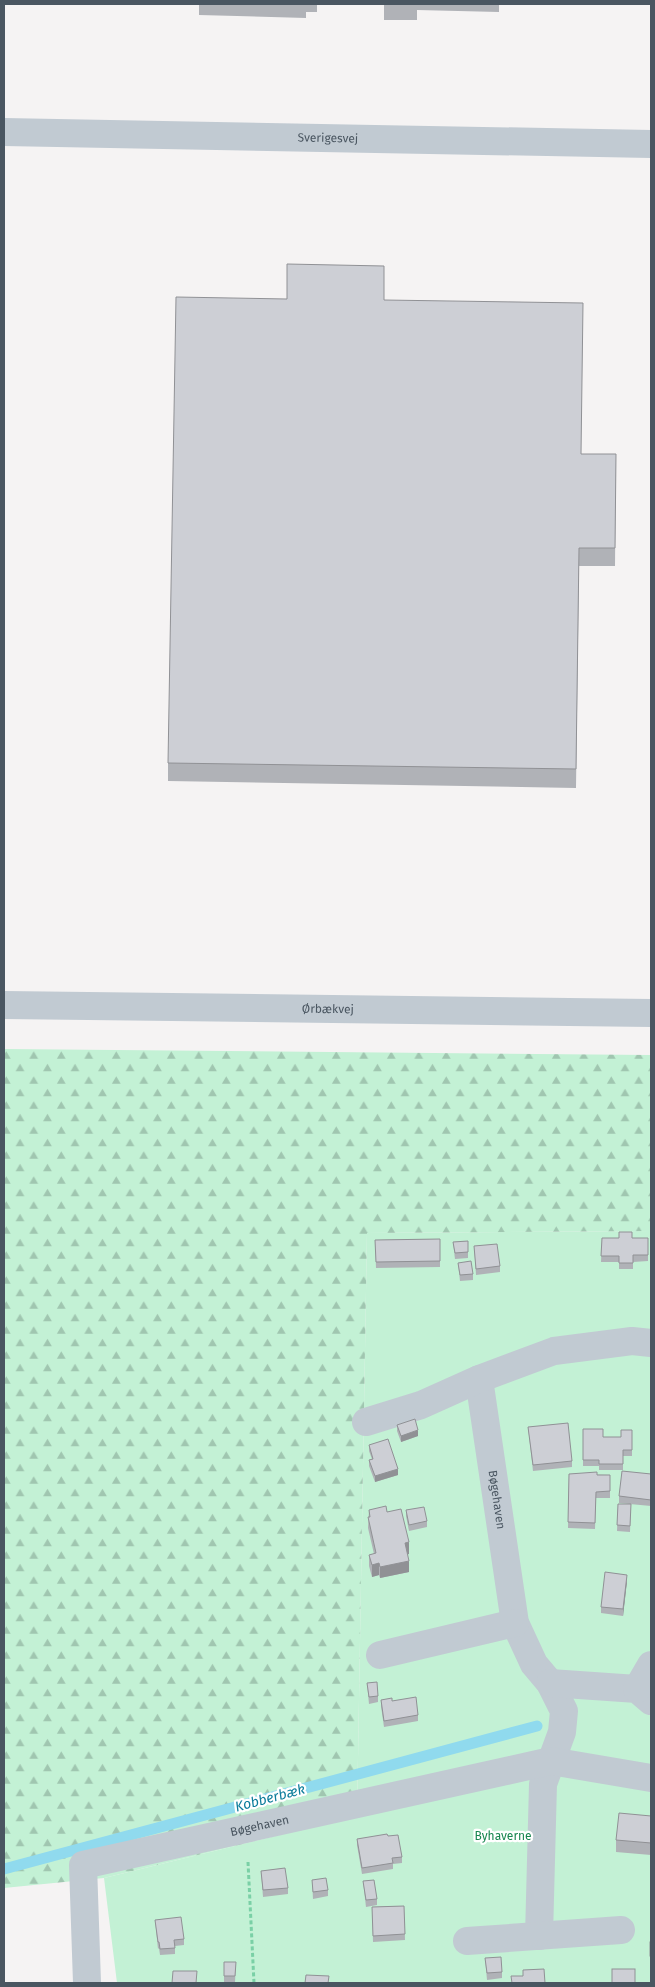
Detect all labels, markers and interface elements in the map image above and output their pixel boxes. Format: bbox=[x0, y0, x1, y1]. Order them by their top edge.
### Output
street label: Sverigesvej bbox=[297, 130, 358, 146]
street label: Ørbækvej bbox=[302, 1002, 354, 1016]
street label: Bøgehaven bbox=[486, 1469, 508, 1530]
water label: Kobberbæk bbox=[233, 1780, 307, 1816]
street label: Bøgehaven bbox=[229, 1812, 290, 1839]
park label: Byhaverne bbox=[474, 1829, 532, 1843]

